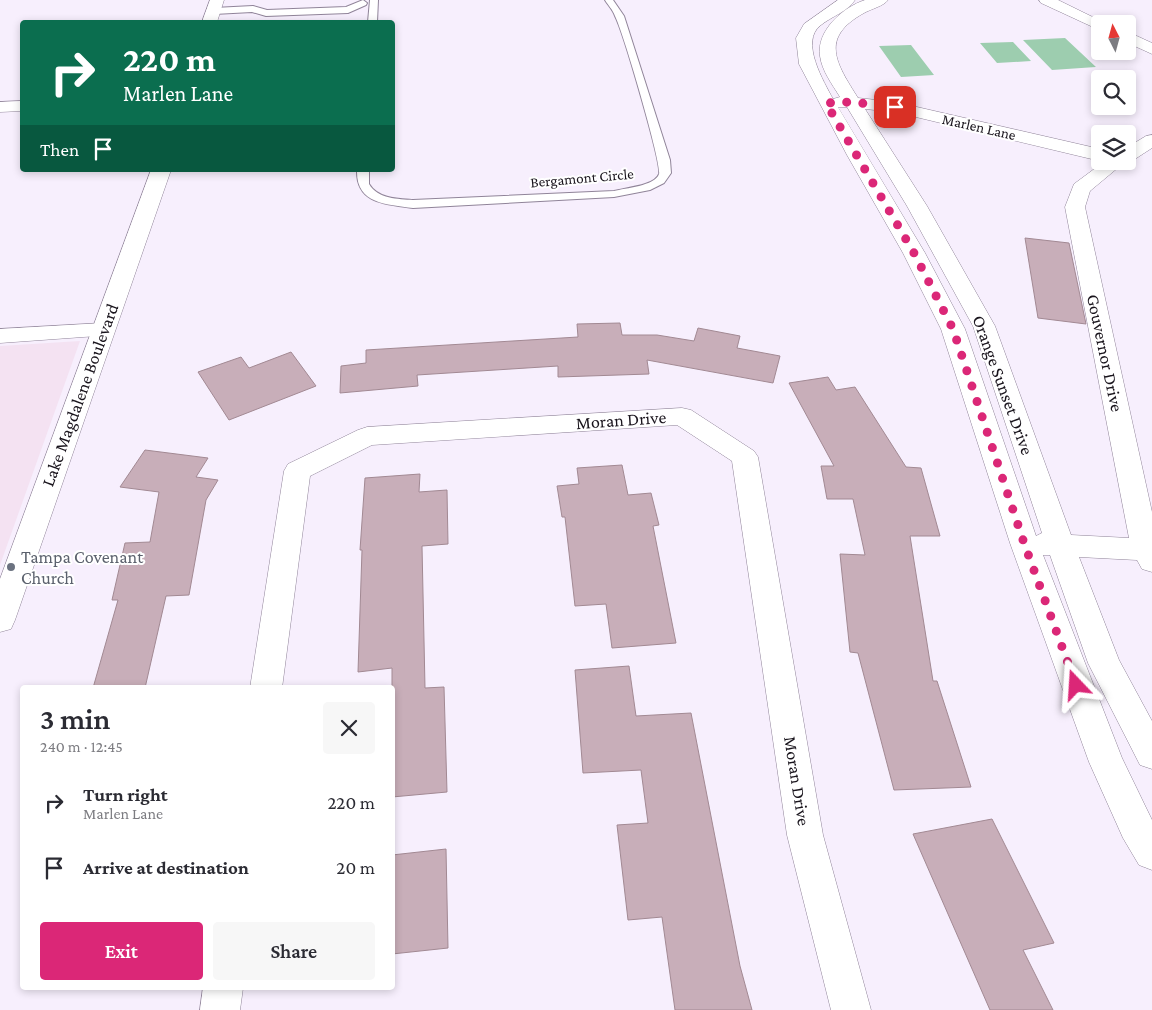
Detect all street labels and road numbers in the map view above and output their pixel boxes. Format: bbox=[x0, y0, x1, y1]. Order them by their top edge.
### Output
street label: Marlen Lane bbox=[941, 111, 1018, 143]
street label: Bergamont Circle bbox=[530, 165, 635, 191]
street label: Gouvernor Drive bbox=[1083, 292, 1127, 414]
street label: Lake Magdalene Boulevard bbox=[38, 300, 123, 489]
street label: Orange Sunset Drive bbox=[968, 312, 1038, 458]
street label: Moran Drive bbox=[575, 407, 667, 433]
street label: Moran Drive bbox=[780, 735, 814, 827]

